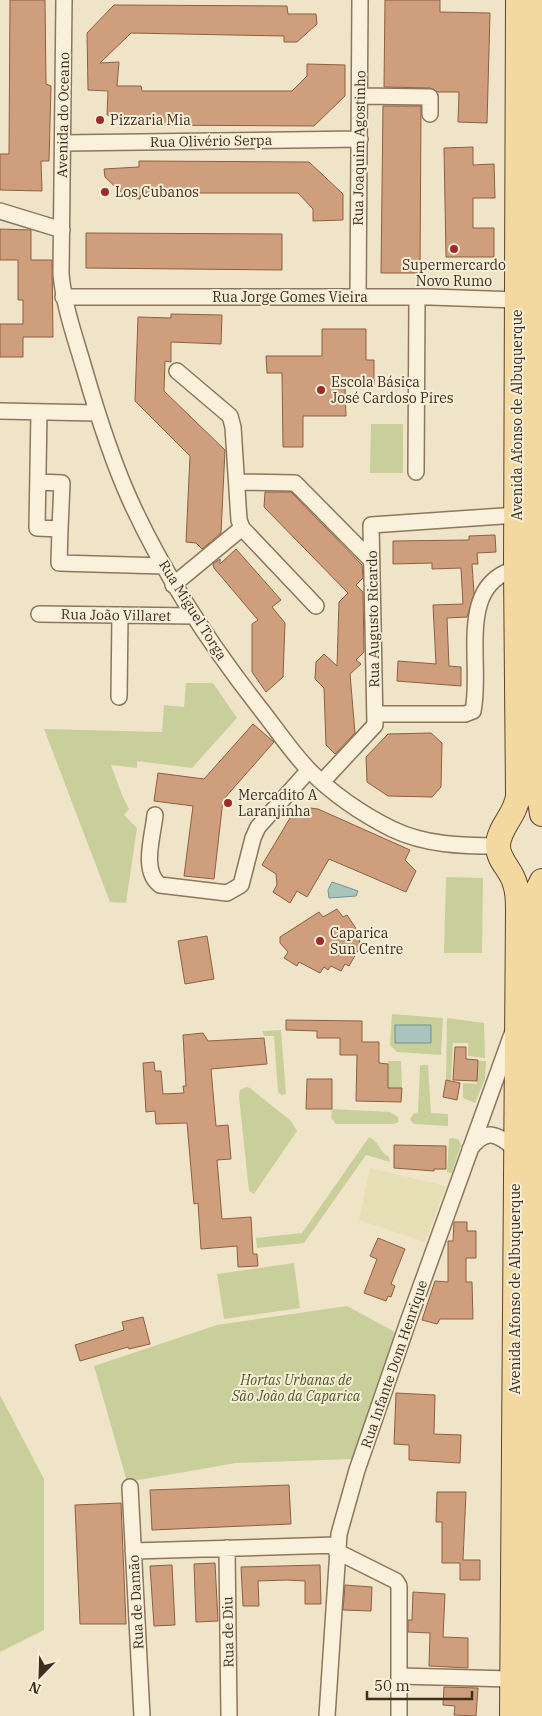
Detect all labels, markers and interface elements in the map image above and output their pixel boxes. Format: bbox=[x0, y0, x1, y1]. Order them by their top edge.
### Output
street label: Avenida do Oceano bbox=[53, 52, 73, 178]
street label: Rua Joaquim Agostinho bbox=[349, 70, 369, 226]
place label: Pizzaria Mia bbox=[110, 111, 191, 129]
marker: Pizzaria Mia bbox=[94, 114, 106, 126]
street label: Rua Olivério Serpa bbox=[150, 131, 273, 151]
place label: Los Cubanos bbox=[115, 183, 199, 201]
marker: Los Cubanos bbox=[99, 186, 111, 198]
marker: Supermercardo Novo Rumo bbox=[448, 243, 460, 255]
place label: Supermercardo Novo Rumo bbox=[402, 256, 506, 290]
street label: Rua Jorge Gomes Vieira bbox=[212, 288, 368, 306]
street label: Avenida Afonso de Albuquerque bbox=[508, 309, 526, 521]
place label: Escola Básica José Cardoso Pires bbox=[331, 373, 454, 407]
marker: Escola Básica José Cardoso Pires bbox=[315, 384, 327, 396]
street label: Rua Augusto Ricardo bbox=[363, 550, 383, 688]
street label: Rua Miguel Torga bbox=[155, 557, 231, 664]
street label: Rua João Villaret bbox=[61, 605, 171, 625]
place label: Mercadito A Laranjinha bbox=[238, 786, 318, 820]
marker: Mercadito A Laranjinha bbox=[222, 797, 234, 809]
place label: Caparica Sun Centre bbox=[330, 924, 403, 958]
marker: Caparica Sun Centre bbox=[314, 935, 326, 947]
street label: Avenida Afonso de Albuquerque bbox=[506, 1183, 524, 1395]
street label: Rua Infante Dom Henrique bbox=[357, 1278, 431, 1450]
park label: Hortas Urbanas de São João da Caparica bbox=[231, 1371, 361, 1405]
street label: Rua de Damão bbox=[125, 1554, 147, 1650]
street label: Rua de Diu bbox=[218, 1596, 238, 1668]
north arrow bbox=[15, 1651, 65, 1701]
scale bar bbox=[367, 1668, 472, 1700]
text: 50 m bbox=[374, 1676, 410, 1695]
text: N bbox=[26, 1678, 44, 1698]

